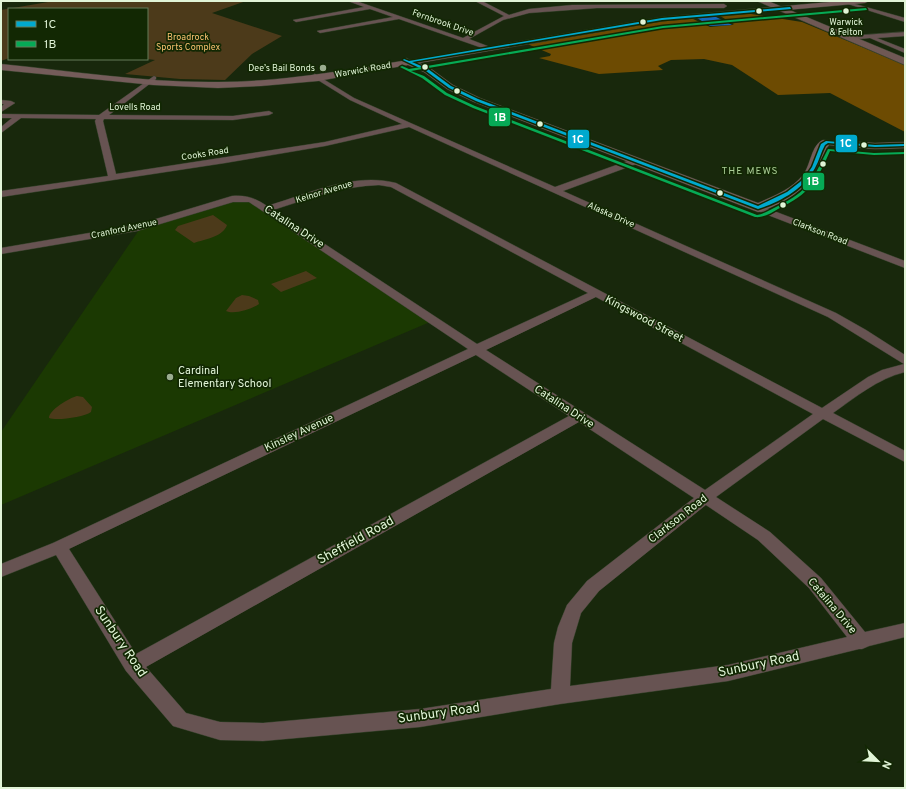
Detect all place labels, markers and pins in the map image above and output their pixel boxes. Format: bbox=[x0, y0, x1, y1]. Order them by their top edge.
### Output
unlabelled marker bbox=[754, 6, 764, 16]
marker: Warwick & Felton bbox=[841, 6, 851, 16]
unlabelled marker bbox=[638, 17, 648, 27]
place label: Warwick & Felton bbox=[829, 17, 863, 38]
unlabelled marker bbox=[420, 62, 430, 72]
place label: Dee’s Bail Bonds bbox=[248, 63, 315, 74]
marker: Dee’s Bail Bonds bbox=[318, 63, 328, 73]
unlabelled marker bbox=[452, 86, 462, 96]
unlabelled marker bbox=[535, 119, 545, 129]
unlabelled marker bbox=[859, 140, 869, 150]
unlabelled marker bbox=[818, 159, 828, 169]
unlabelled marker bbox=[715, 188, 725, 198]
unlabelled marker bbox=[778, 200, 788, 210]
place label: Cardinal Elementary School bbox=[178, 364, 271, 391]
marker: Cardinal Elementary School bbox=[165, 372, 175, 382]

